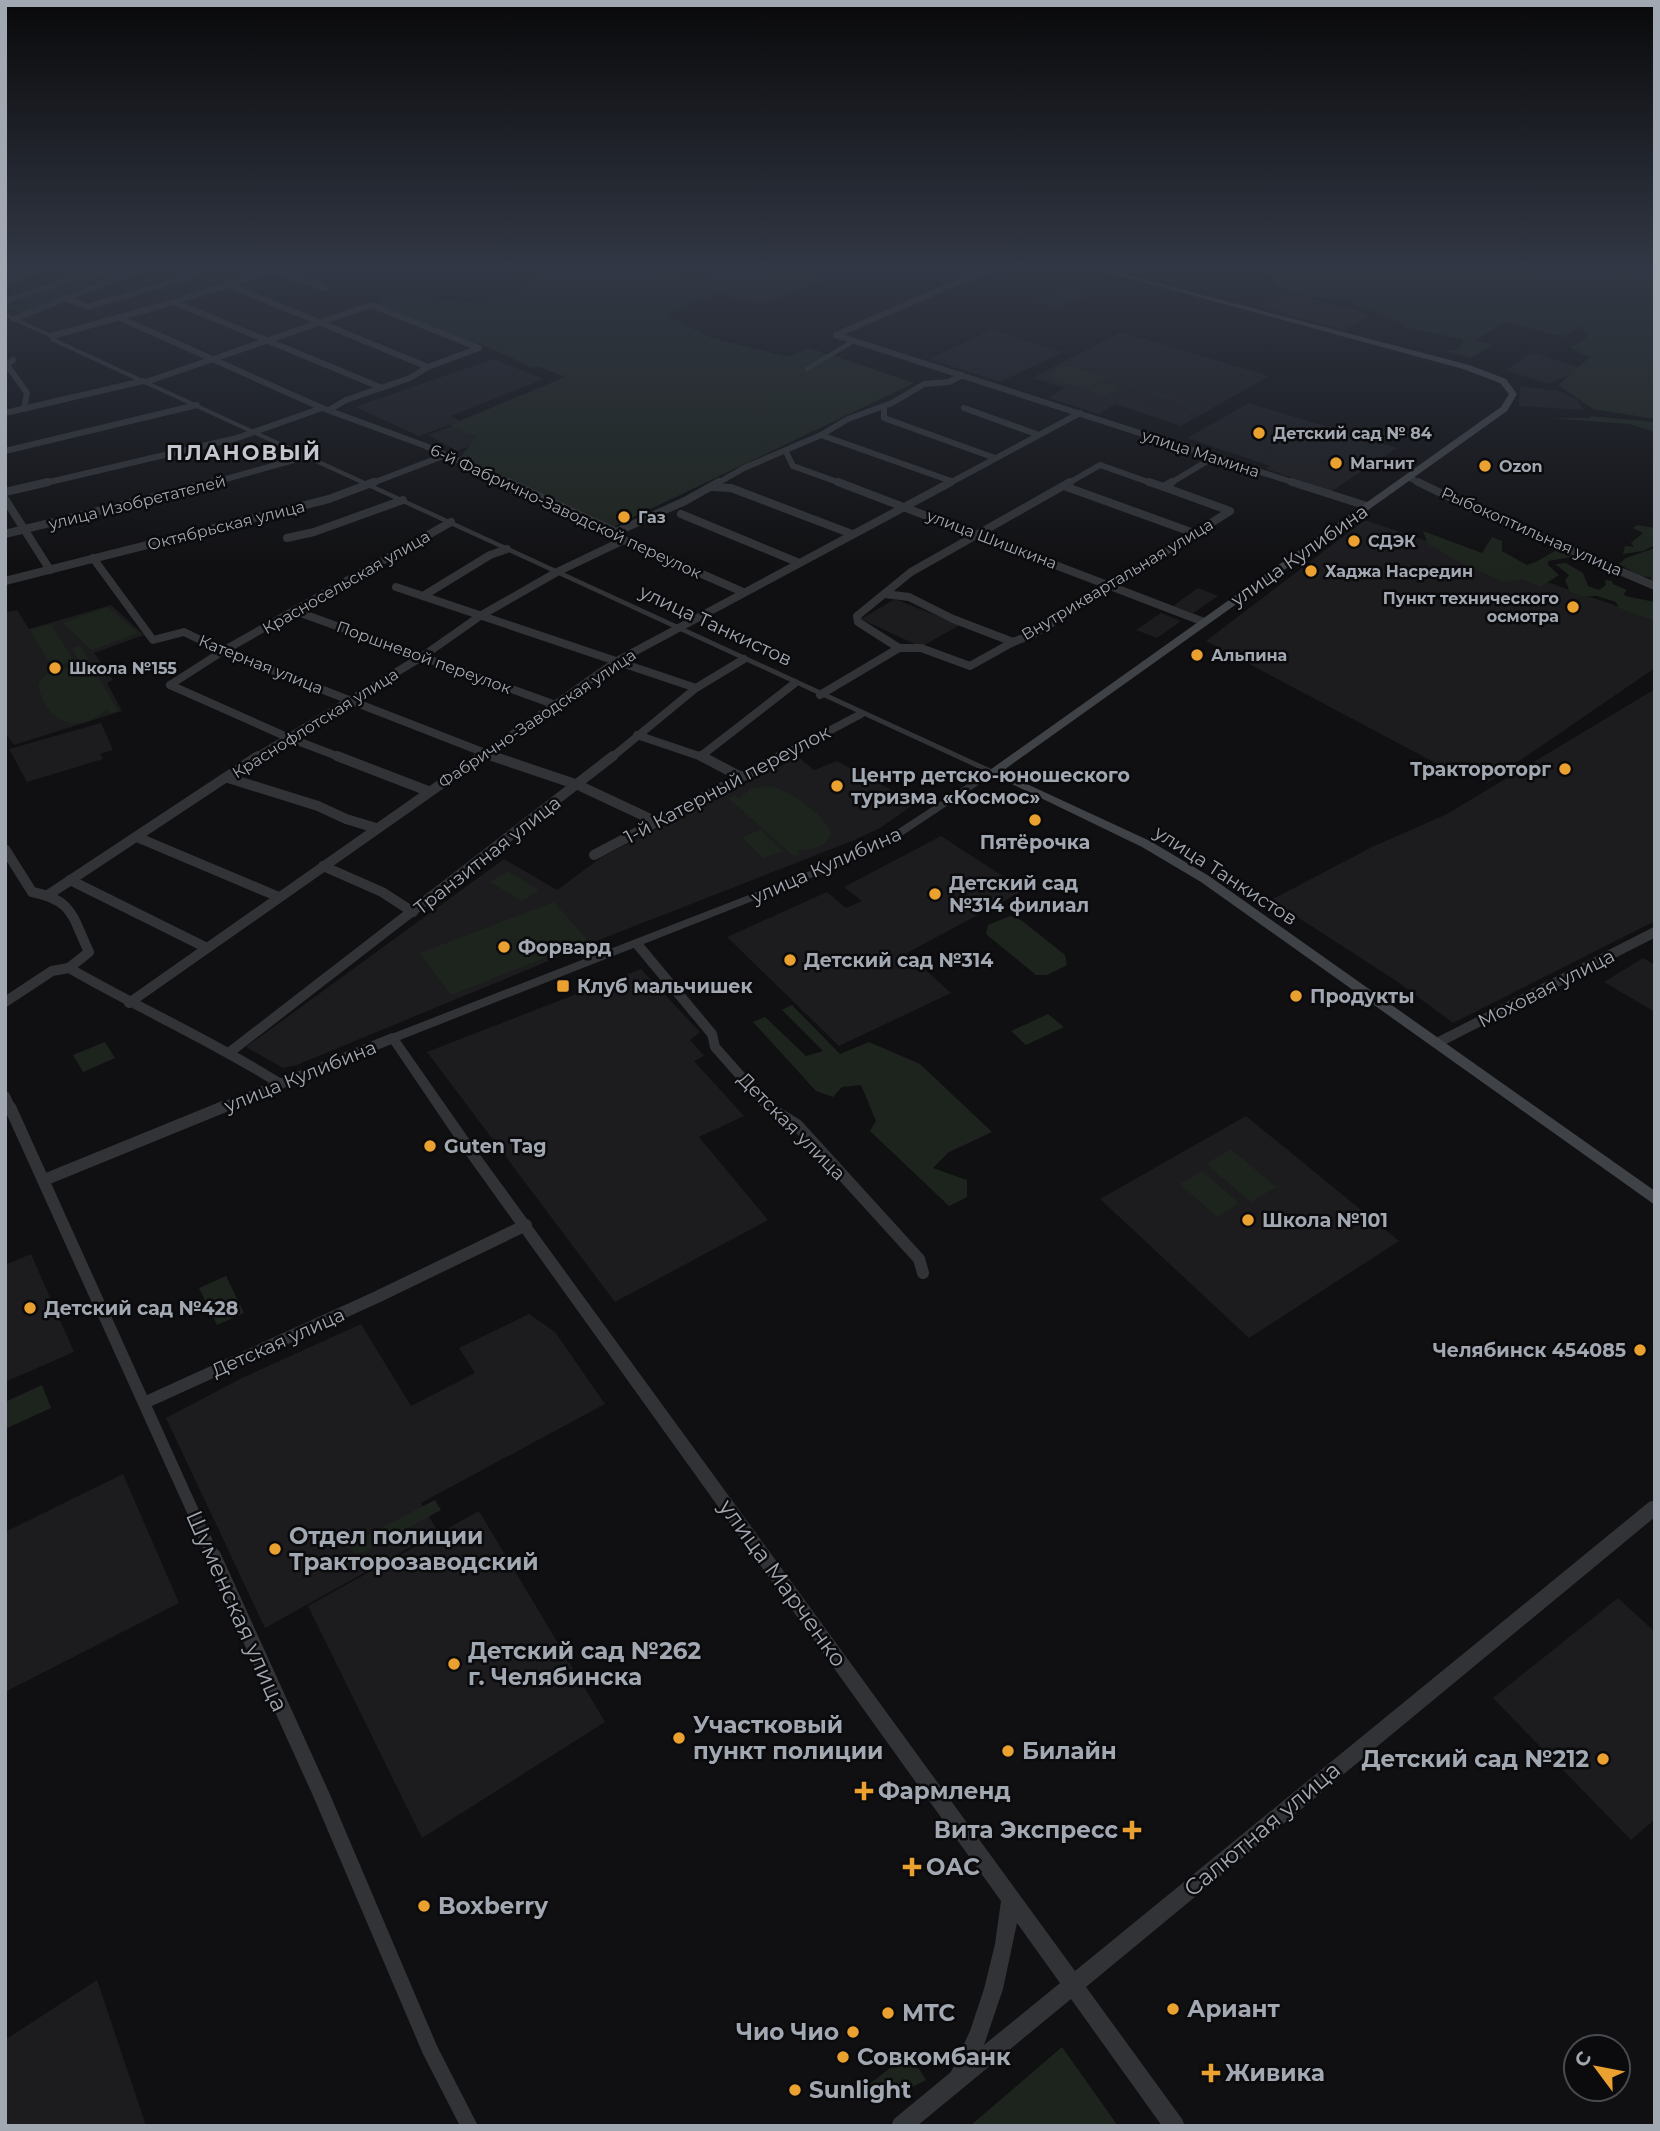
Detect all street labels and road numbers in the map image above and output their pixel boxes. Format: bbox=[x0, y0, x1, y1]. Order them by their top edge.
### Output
street label: улица Мамина bbox=[1139, 425, 1262, 481]
street label: 6-й Фабрично-Заводской переулок bbox=[427, 440, 705, 583]
street label: улица Изобретателей bbox=[46, 471, 228, 534]
street label: Рыбокоптильная улица bbox=[1438, 483, 1625, 580]
street label: Октябрьская улица bbox=[145, 497, 307, 554]
street label: улица Кулибина bbox=[1226, 500, 1372, 612]
street label: улица Шишкина bbox=[923, 506, 1060, 573]
street label: Внутриквартальная улица bbox=[1018, 515, 1217, 644]
street label: Красносельская улица bbox=[259, 527, 433, 638]
street label: улица Танкистов bbox=[635, 580, 796, 671]
street label: Поршневой переулок bbox=[334, 617, 514, 698]
street label: Катерная улица bbox=[196, 631, 326, 698]
street label: Фабрично-Заводская улица bbox=[435, 645, 640, 792]
street label: Краснофлотская улица bbox=[229, 664, 402, 782]
street label: 1-й Катерный переулок bbox=[620, 720, 834, 849]
street label: Транзитная улица bbox=[409, 791, 565, 920]
street label: улица Танкистов bbox=[1149, 820, 1301, 930]
street label: улица Кулибина bbox=[747, 822, 905, 909]
street label: Моховая улица bbox=[1474, 944, 1618, 1033]
street label: улица Кулибина bbox=[220, 1035, 380, 1118]
street label: Детская улица bbox=[733, 1068, 850, 1185]
street label: Детская улица bbox=[208, 1303, 348, 1382]
street label: улица Марченко bbox=[712, 1493, 853, 1672]
street label: Шуменская улица bbox=[180, 1506, 294, 1716]
street label: Салютная улица bbox=[1178, 1756, 1346, 1902]

